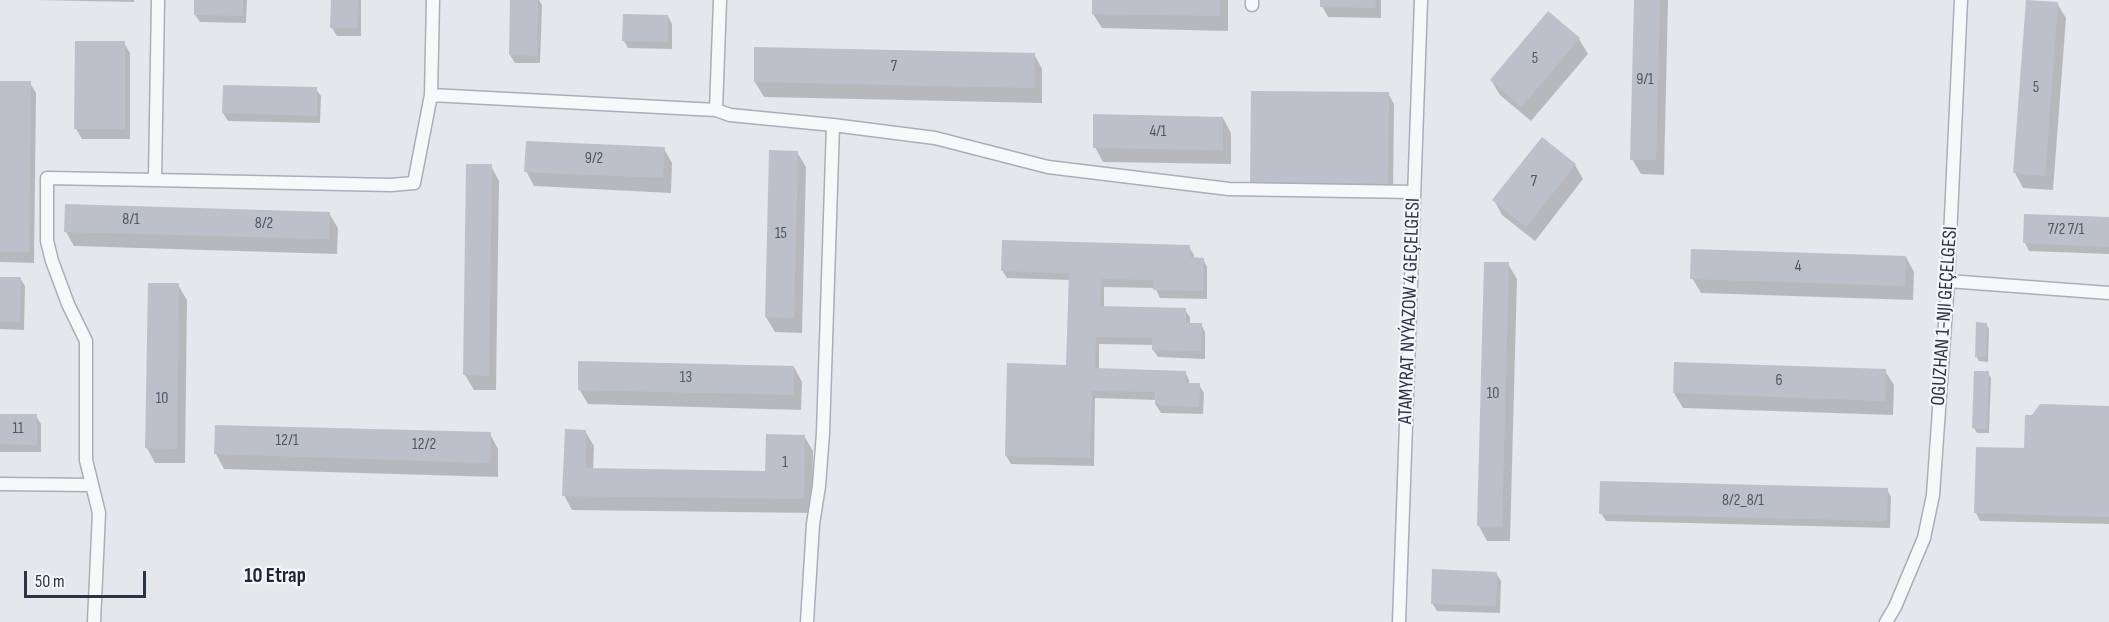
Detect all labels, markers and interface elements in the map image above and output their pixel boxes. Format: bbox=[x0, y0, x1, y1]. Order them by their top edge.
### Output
house number: 5 bbox=[1532, 49, 1538, 69]
house number: 7 bbox=[891, 57, 897, 77]
house number: 9/1 bbox=[1636, 70, 1654, 90]
house number: 5 bbox=[2033, 78, 2039, 98]
house number: 4/1 bbox=[1150, 122, 1166, 142]
house number: 9/2 bbox=[585, 149, 603, 169]
house number: 7 bbox=[1531, 172, 1537, 192]
street label: ATAMYRAT NYÝAZOW 4 GEÇELGESI bbox=[1394, 198, 1426, 424]
house number: 8/1 bbox=[122, 210, 140, 230]
house number: 8/2 bbox=[255, 214, 273, 234]
house number: 7/2 7/1 bbox=[2048, 220, 2084, 240]
house number: 15 bbox=[775, 224, 787, 244]
street label: OGUZHAN 1-NJI GEÇELGESI bbox=[1927, 225, 1963, 407]
house number: 4 bbox=[1795, 257, 1801, 277]
house number: 13 bbox=[680, 368, 692, 388]
house number: 6 bbox=[1775, 371, 1783, 391]
house number: 10 bbox=[1487, 384, 1499, 404]
house number: 10 bbox=[156, 389, 168, 409]
house number: 11 bbox=[12, 419, 24, 439]
house number: 12/1 bbox=[276, 431, 298, 451]
house number: 12/2 bbox=[412, 435, 436, 455]
house number: 1 bbox=[782, 453, 788, 473]
house number: 8/2_8/1 bbox=[1722, 491, 1764, 511]
scale bar bbox=[27, 559, 148, 597]
district label: 10 Etrap bbox=[244, 564, 306, 590]
text: 50 m bbox=[35, 571, 65, 592]

